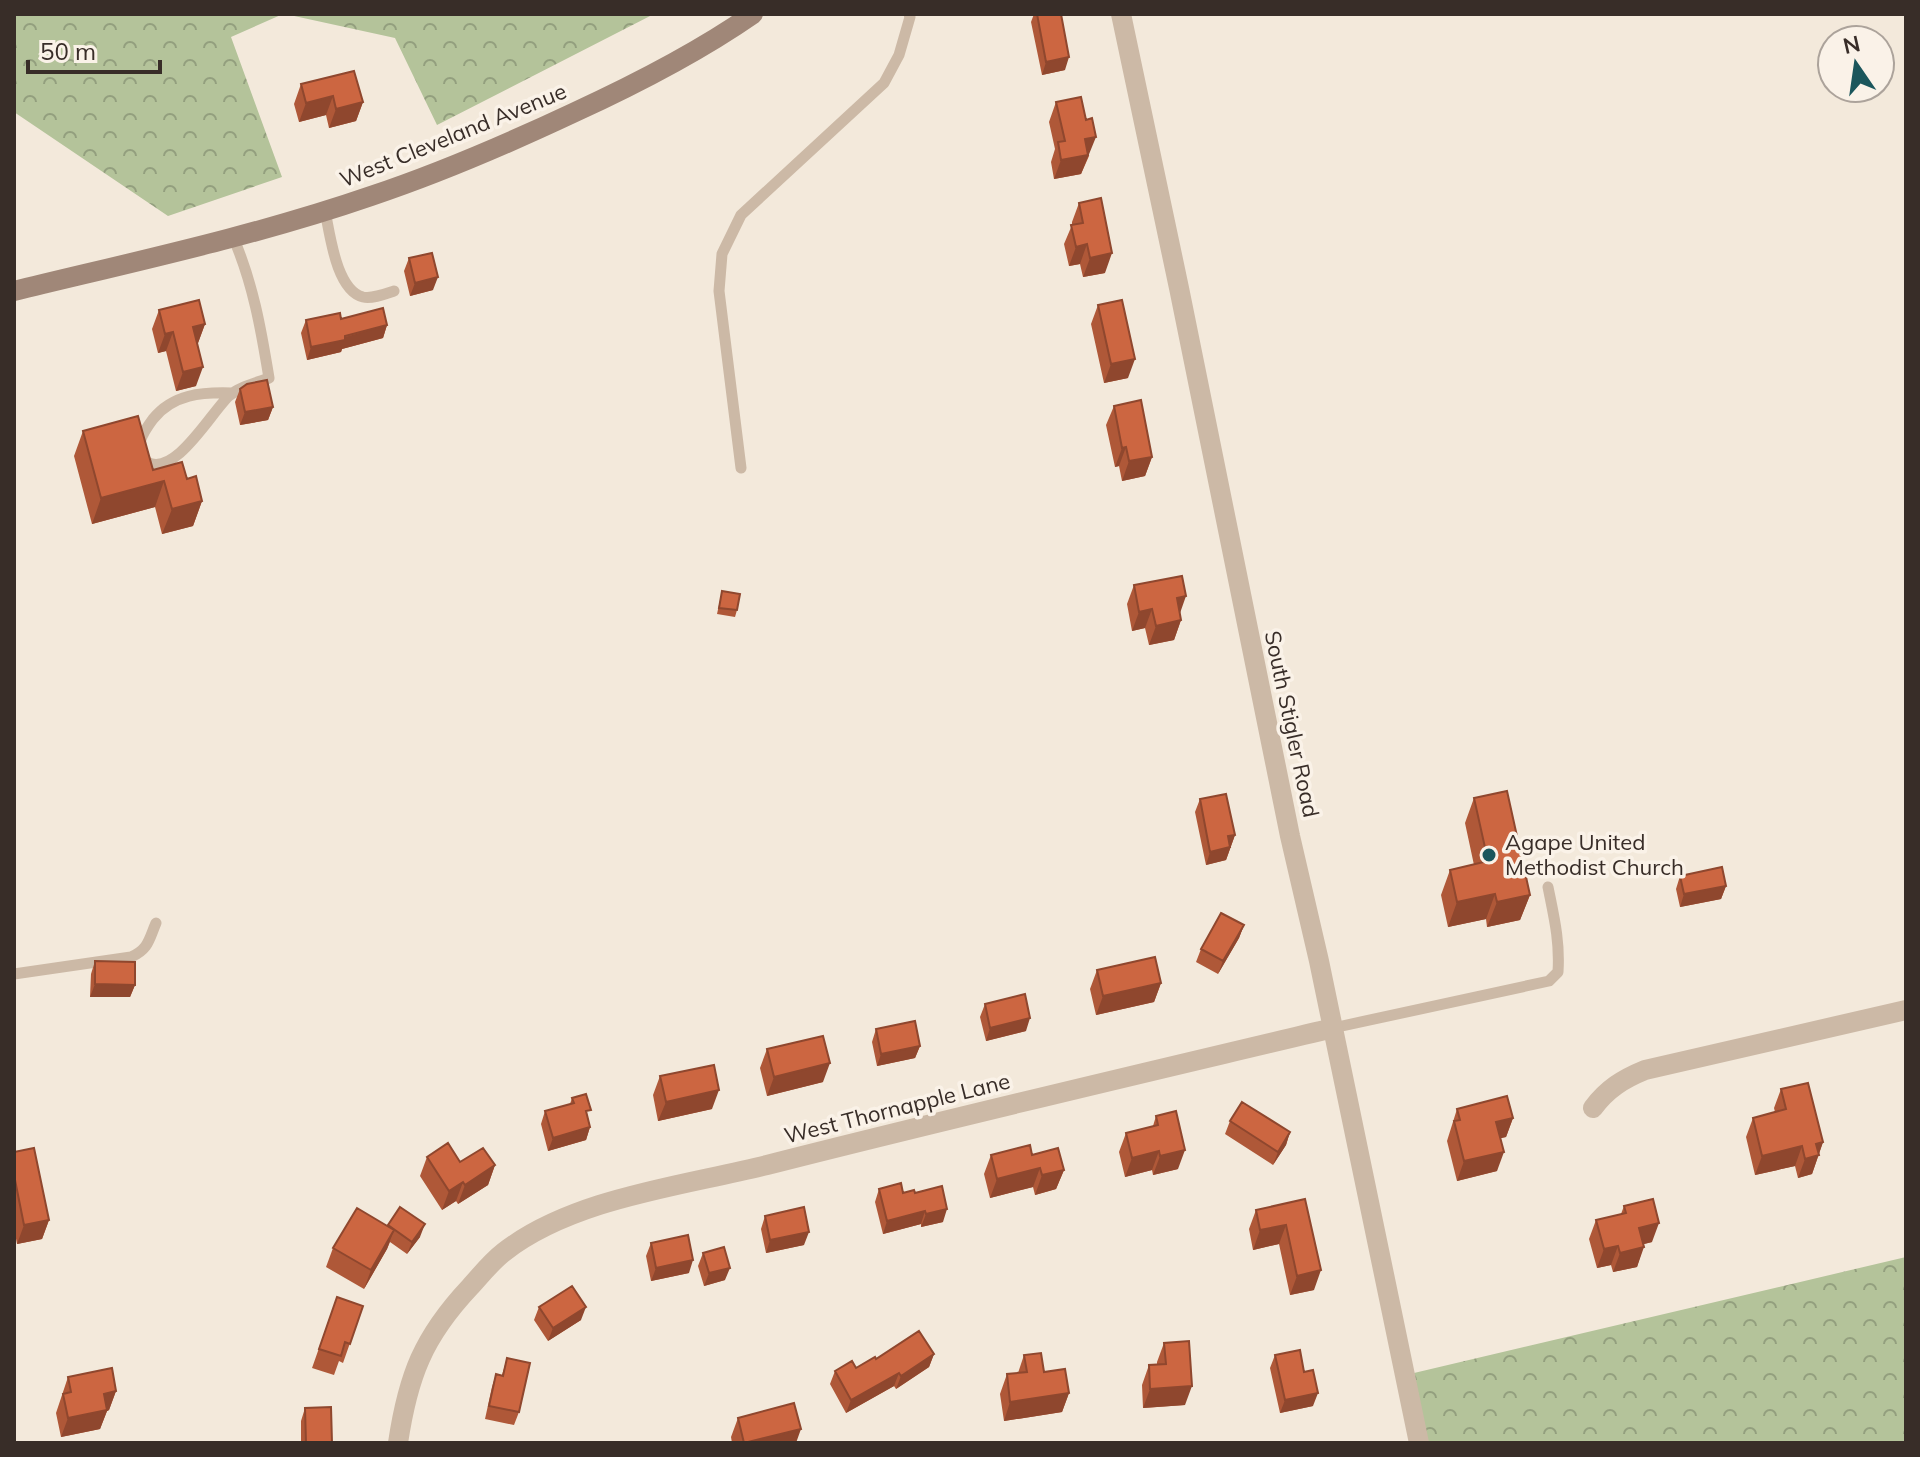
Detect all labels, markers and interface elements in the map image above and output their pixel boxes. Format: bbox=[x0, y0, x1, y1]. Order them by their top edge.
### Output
scale bar bbox=[28, 24, 160, 74]
north arrow bbox=[1816, 24, 1896, 104]
text: N bbox=[1840, 29, 1863, 60]
text: 50 m bbox=[40, 36, 96, 66]
street label: West Cleveland Avenue bbox=[336, 77, 570, 193]
street label: South Stigler Road bbox=[1259, 628, 1325, 820]
place label: Agape United Methodist Church bbox=[1505, 828, 1684, 881]
marker: Agape United Methodist Church bbox=[1480, 846, 1498, 864]
street label: West Thornapple Lane bbox=[781, 1066, 1013, 1150]

